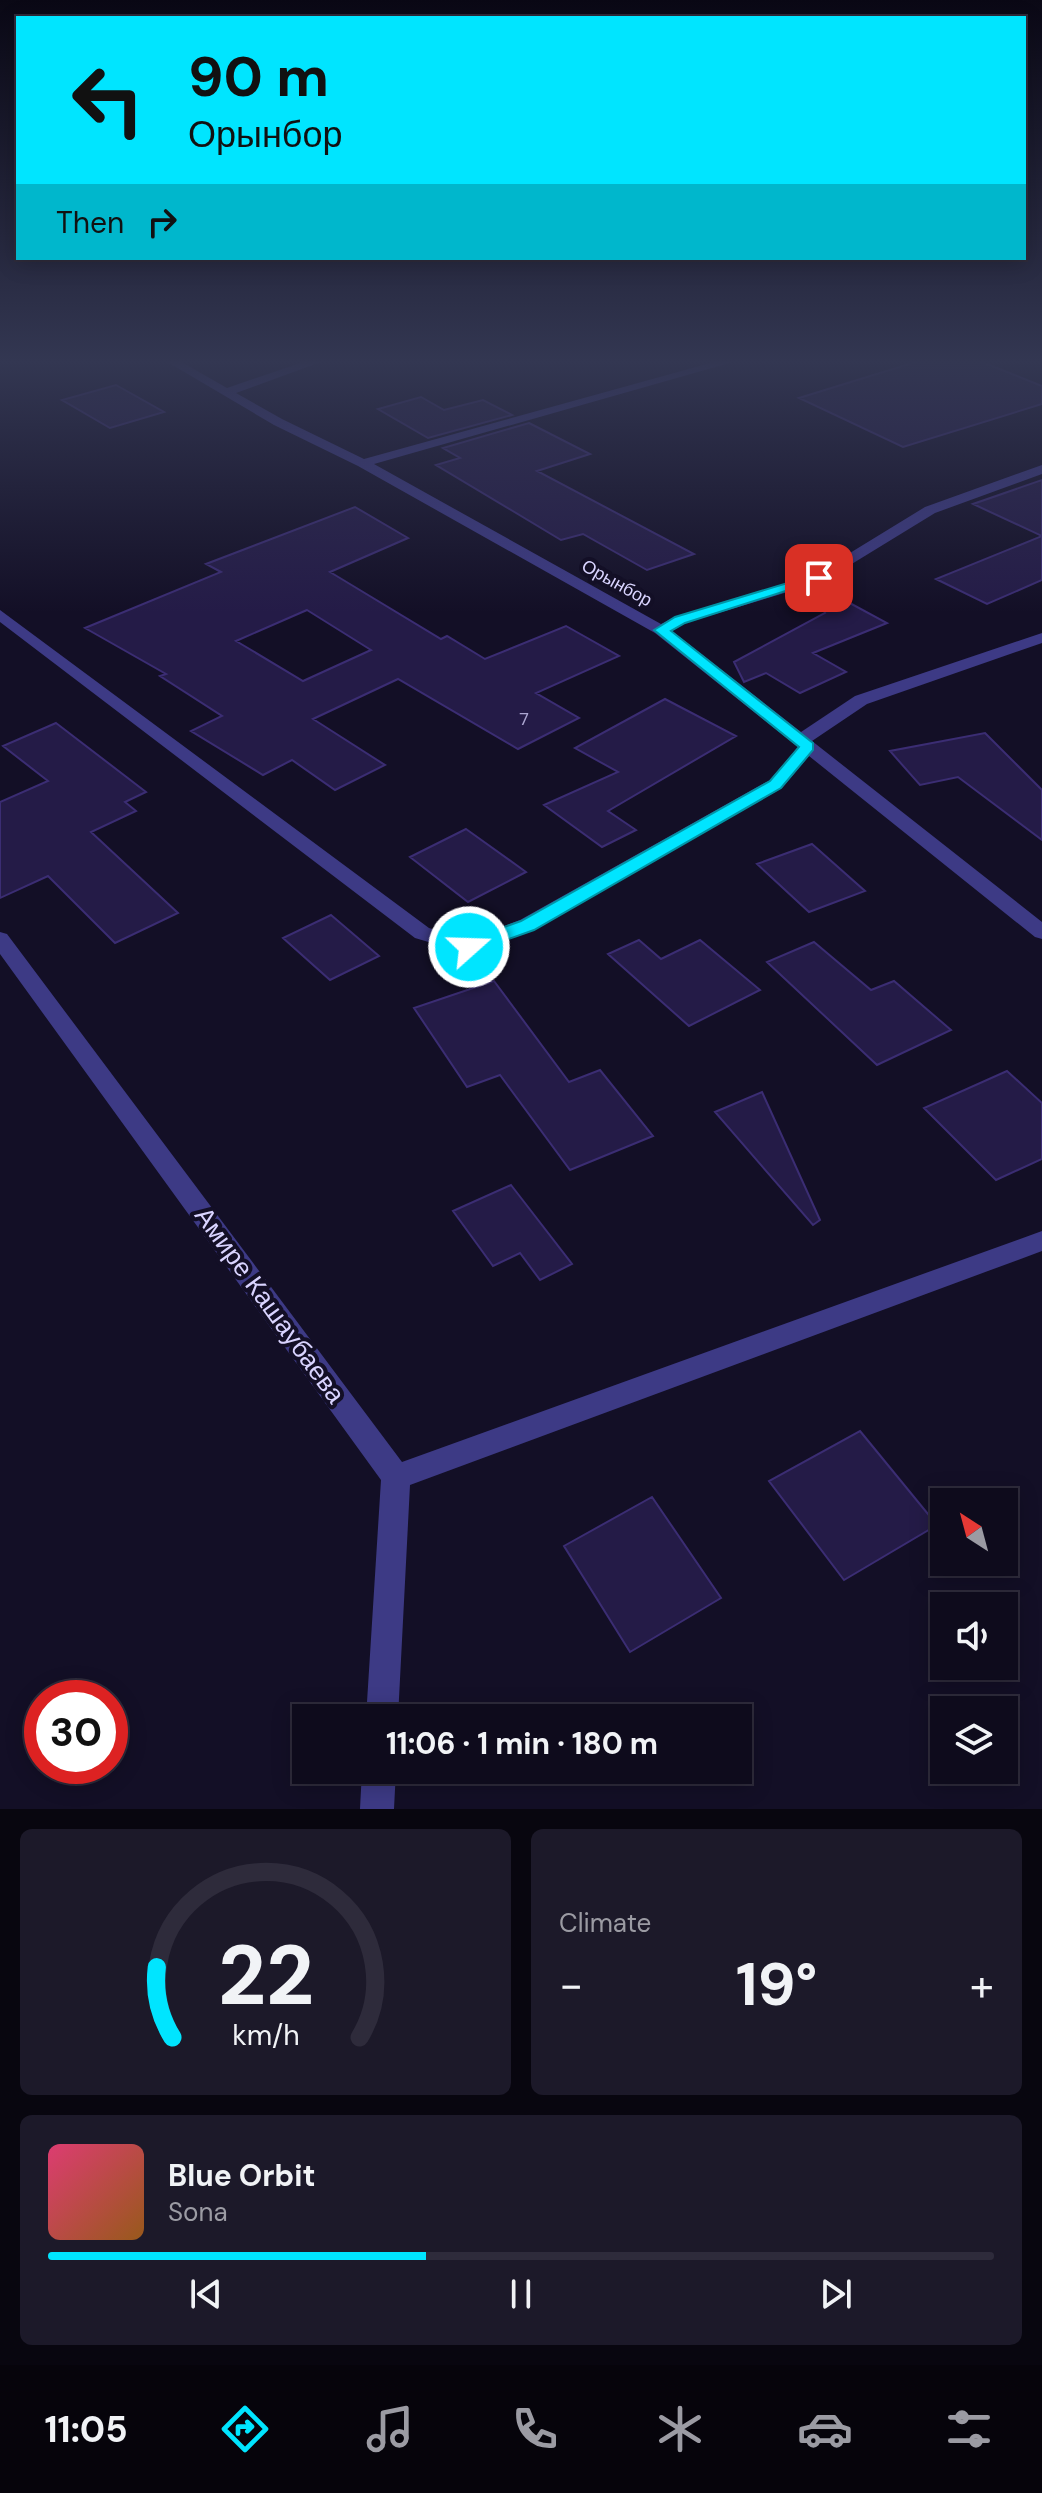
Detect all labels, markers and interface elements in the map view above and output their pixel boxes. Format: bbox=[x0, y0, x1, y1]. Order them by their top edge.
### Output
text: 90 m bbox=[188, 40, 329, 113]
icon: left bbox=[56, 48, 160, 152]
text: Орынбор bbox=[188, 111, 342, 158]
icon: right bbox=[140, 200, 184, 244]
text: Then bbox=[56, 203, 124, 242]
pin bbox=[785, 544, 853, 612]
street label: Орынбор bbox=[577, 554, 657, 612]
icon: arrive bbox=[797, 556, 841, 600]
house number: 7 bbox=[519, 707, 529, 731]
position arrow bbox=[427, 905, 511, 989]
street label: Амире Кашаубаева bbox=[187, 1200, 353, 1410]
north arrow bbox=[930, 1488, 1018, 1576]
map controls bbox=[930, 1488, 1018, 1784]
button: sound bbox=[930, 1592, 1018, 1680]
speed limit sign: 30 bbox=[24, 1680, 128, 1784]
button: layers bbox=[930, 1696, 1018, 1784]
text: 11:06 · 1 min · 180 m bbox=[386, 1724, 658, 1763]
text: Climate bbox=[559, 1906, 651, 1940]
text: 22 bbox=[218, 1921, 313, 2030]
text: 19° bbox=[736, 1945, 817, 2024]
text: − bbox=[559, 1956, 583, 2014]
text: + bbox=[970, 1956, 994, 2014]
text: km/h bbox=[232, 2017, 299, 2054]
text: Blue Orbit bbox=[168, 2156, 315, 2195]
text: Sona bbox=[168, 2195, 228, 2229]
icon: previous bbox=[184, 2272, 228, 2316]
icon: pause bbox=[499, 2272, 543, 2316]
icon: next bbox=[814, 2272, 858, 2316]
icon: directions bbox=[217, 2401, 273, 2457]
icon: music bbox=[362, 2401, 418, 2457]
icon: phone bbox=[507, 2401, 563, 2457]
icon: climate bbox=[652, 2401, 708, 2457]
icon: car bbox=[797, 2401, 853, 2457]
icon: filters bbox=[941, 2401, 997, 2457]
text: 11:05 bbox=[44, 2406, 128, 2453]

